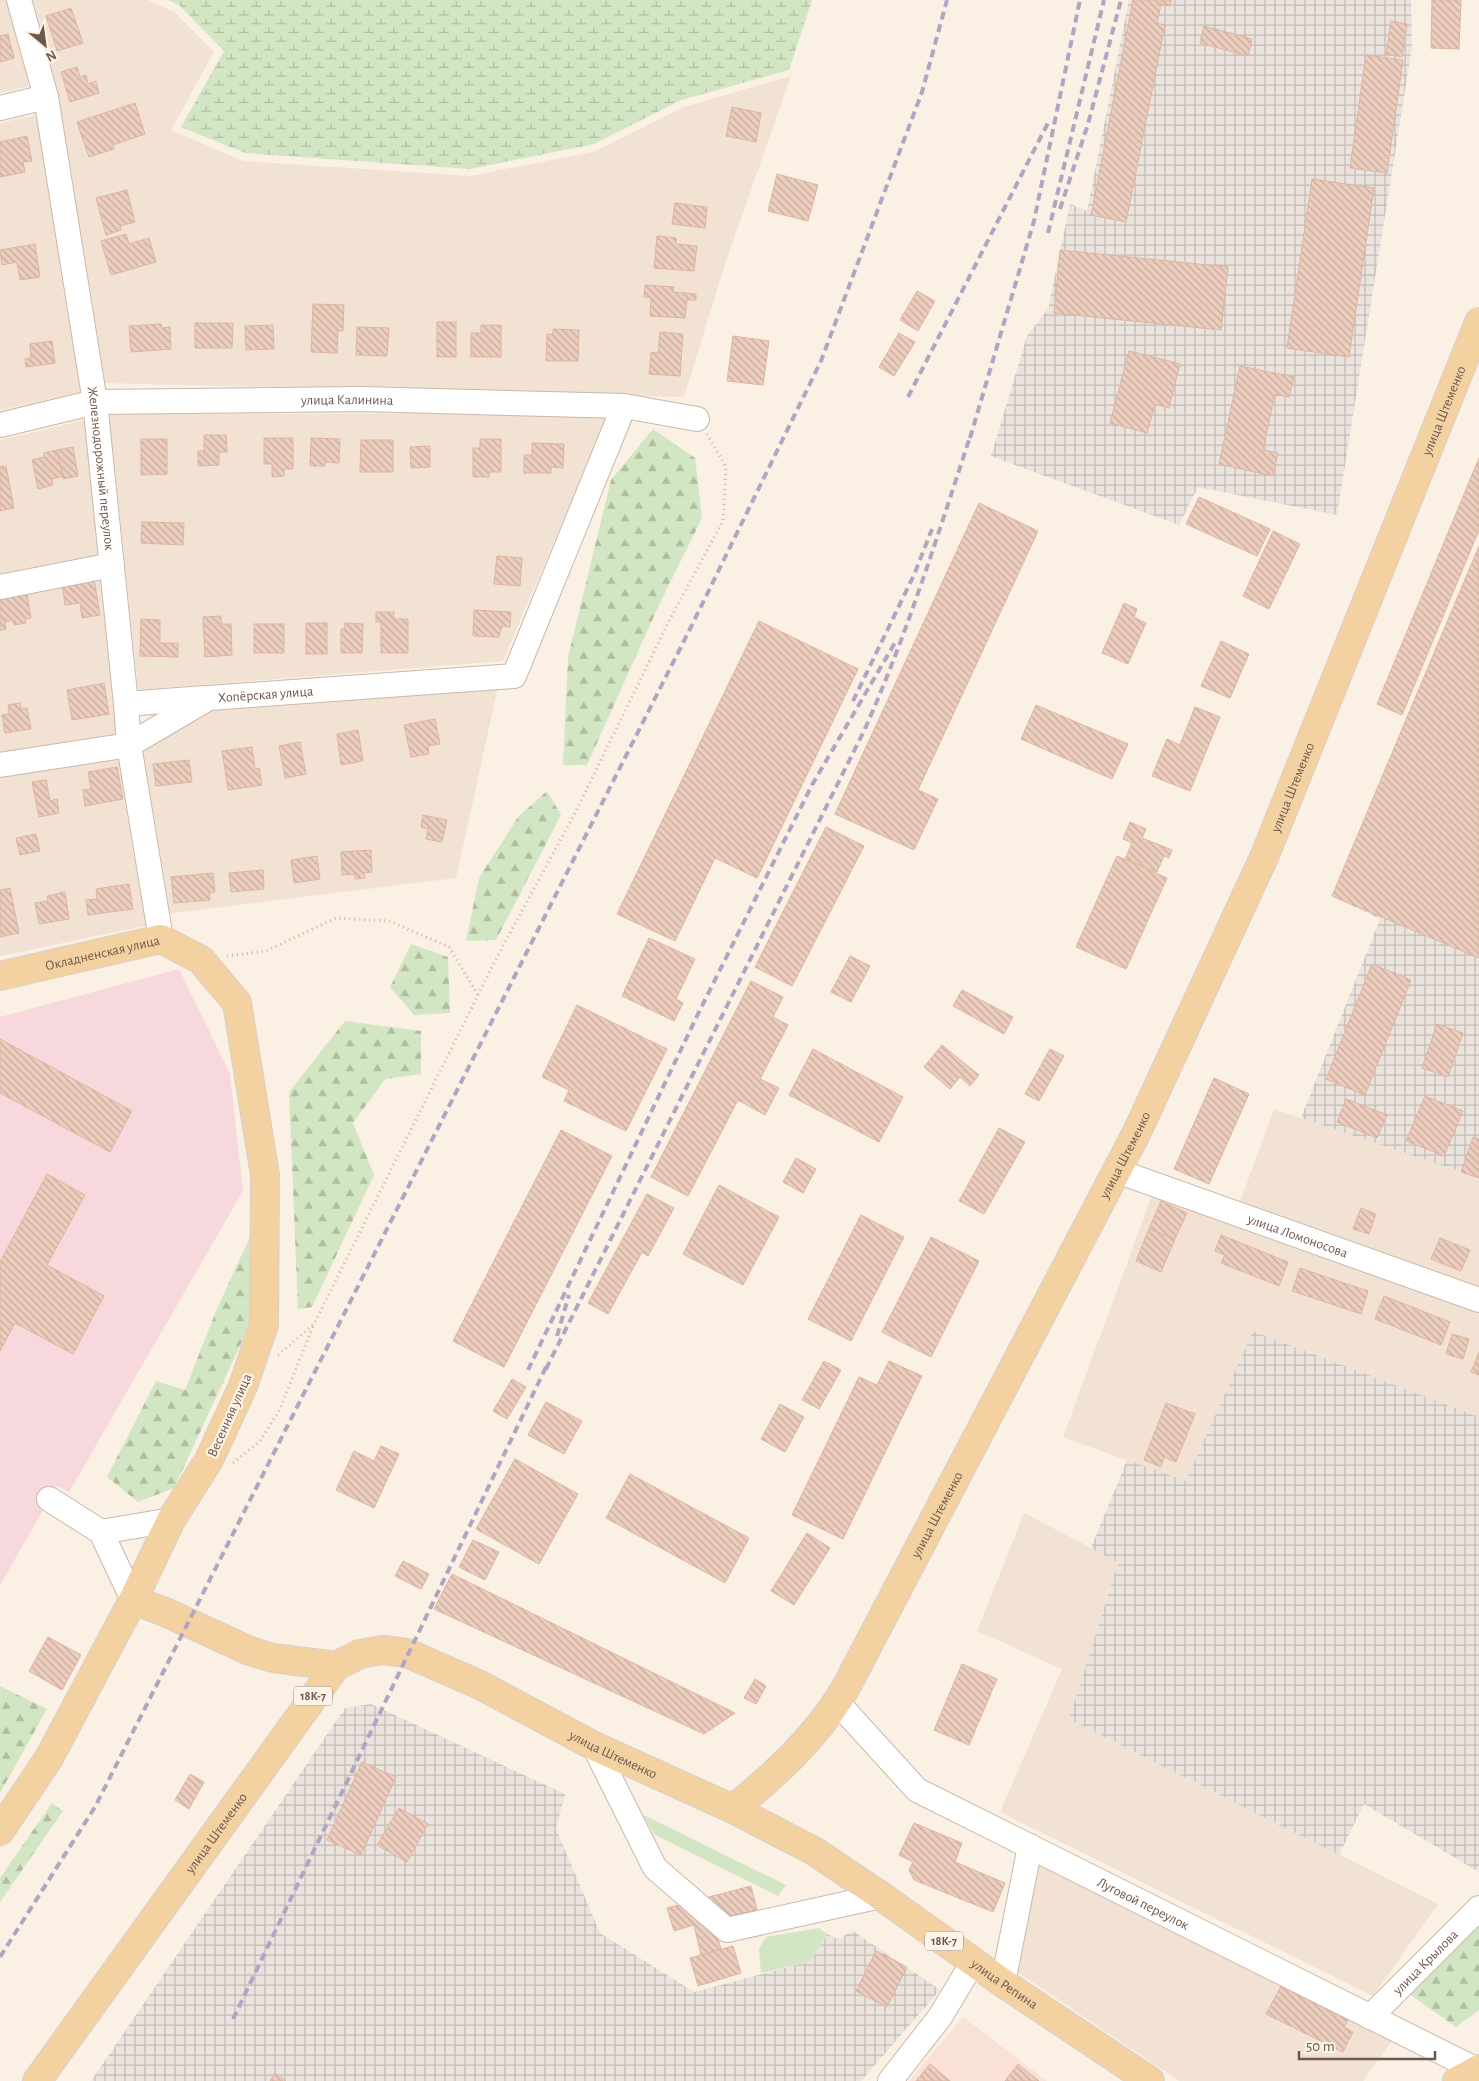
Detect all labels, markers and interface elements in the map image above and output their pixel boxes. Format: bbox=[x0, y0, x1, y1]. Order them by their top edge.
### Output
north arrow bbox=[20, 20, 70, 70]
text: N bbox=[43, 47, 58, 64]
street label: улица Штеменко bbox=[1420, 364, 1469, 459]
street label: Железнодорожный переулок bbox=[85, 385, 116, 552]
street label: улица Калинина bbox=[300, 393, 394, 408]
street label: Хопёрская улица bbox=[217, 684, 314, 705]
street label: улица Штеменко bbox=[1269, 741, 1317, 835]
street label: Окладненская улица bbox=[44, 933, 162, 973]
street label: улица Штеменко bbox=[1097, 1110, 1153, 1202]
street label: улица Ломоносова bbox=[1245, 1212, 1350, 1261]
street label: Весенняя улица bbox=[205, 1371, 255, 1459]
street label: улица Штеменко bbox=[909, 1469, 966, 1561]
road number: 18К-7 bbox=[294, 1686, 332, 1705]
street label: улица Штеменко bbox=[566, 1728, 659, 1782]
street label: улица Штеменко bbox=[183, 1790, 250, 1877]
street label: Луговой переулок bbox=[1095, 1875, 1192, 1933]
street label: улица Крылова bbox=[1390, 1927, 1461, 1998]
road number: 18К-7 bbox=[925, 1932, 963, 1950]
street label: улица Репина bbox=[967, 1956, 1040, 2012]
scale bar bbox=[1299, 2028, 1435, 2060]
text: 50 m bbox=[1306, 2039, 1335, 2054]

